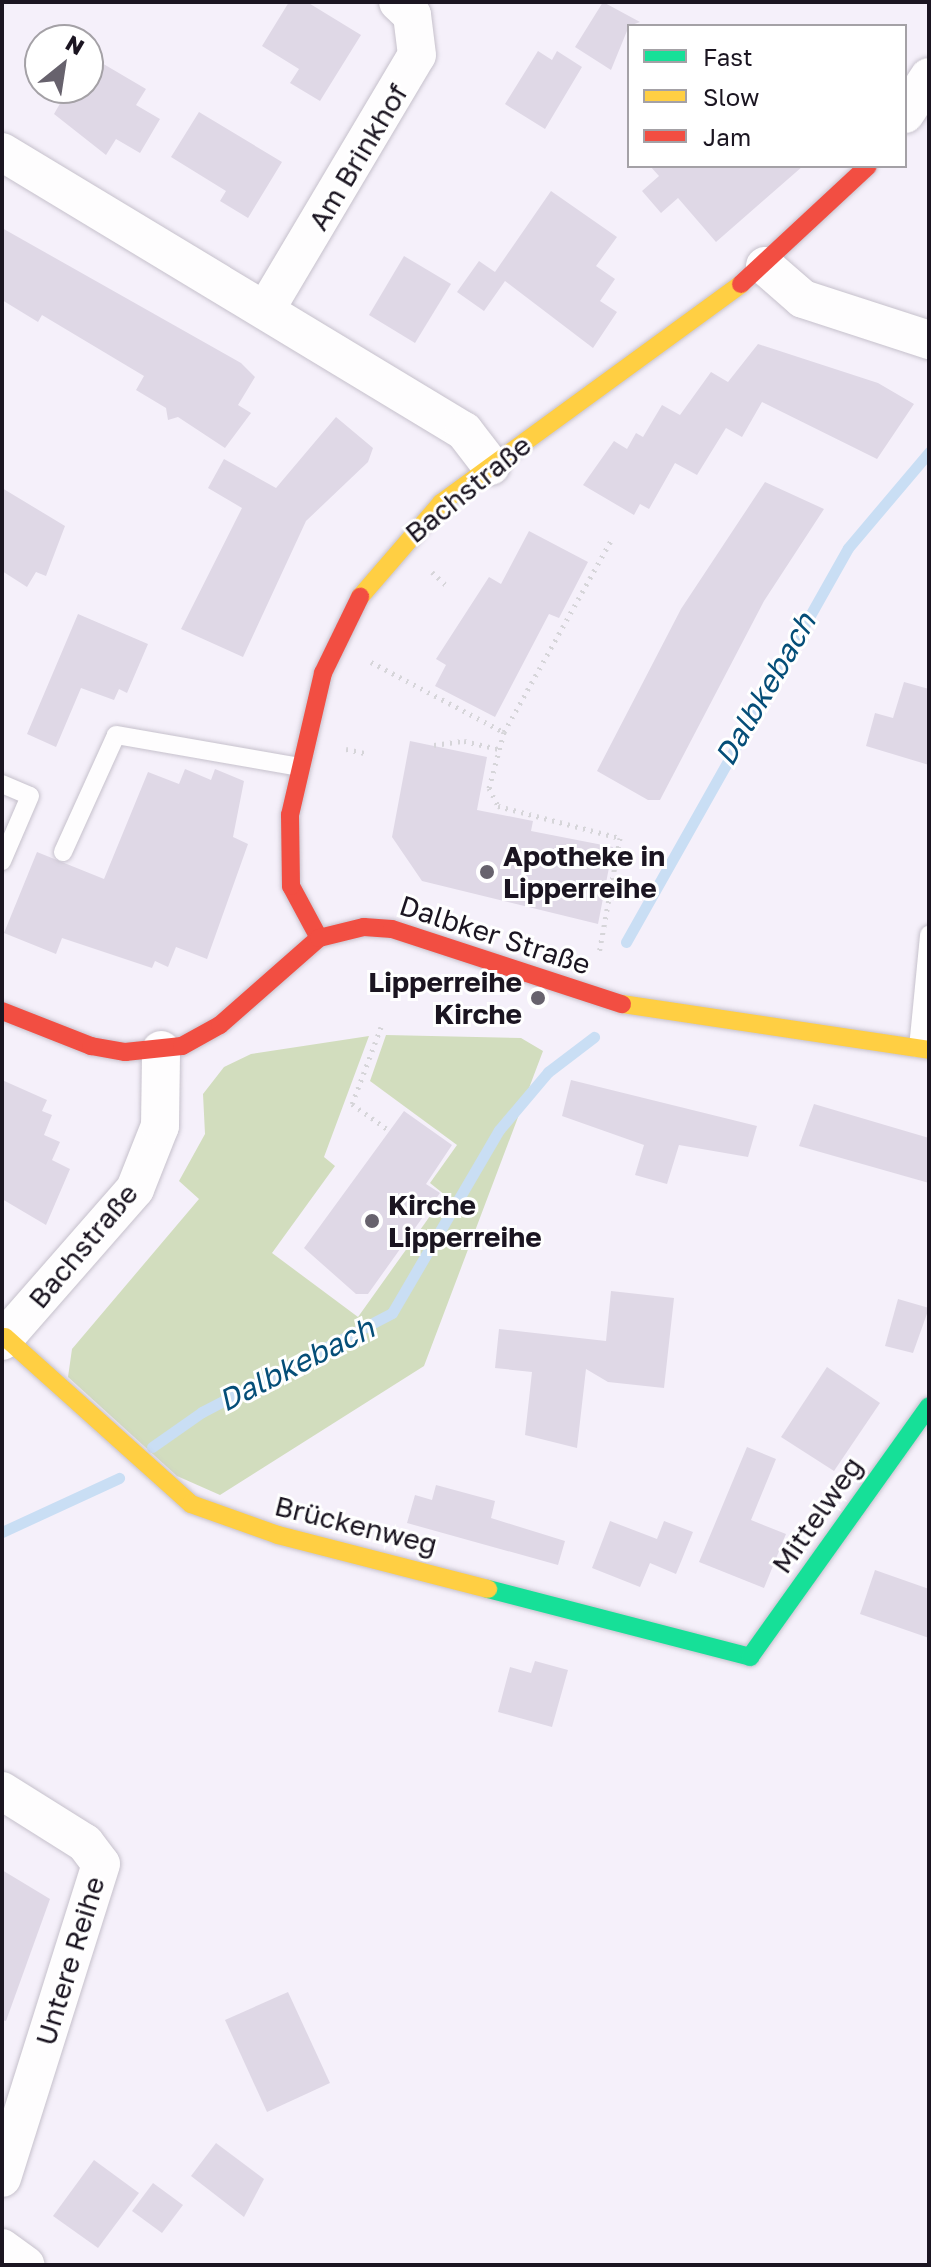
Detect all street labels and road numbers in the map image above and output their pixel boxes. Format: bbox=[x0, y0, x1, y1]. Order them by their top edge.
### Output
street label: Am Brinkhof bbox=[301, 78, 415, 236]
street label: Bachstraße bbox=[398, 428, 538, 550]
street label: Dalbker Straße bbox=[395, 888, 595, 982]
street label: Bachstraße bbox=[21, 1177, 145, 1315]
street label: Mittelweg bbox=[765, 1450, 869, 1580]
street label: Brückenweg bbox=[271, 1489, 441, 1561]
street label: Untere Reihe bbox=[28, 1873, 112, 2049]

